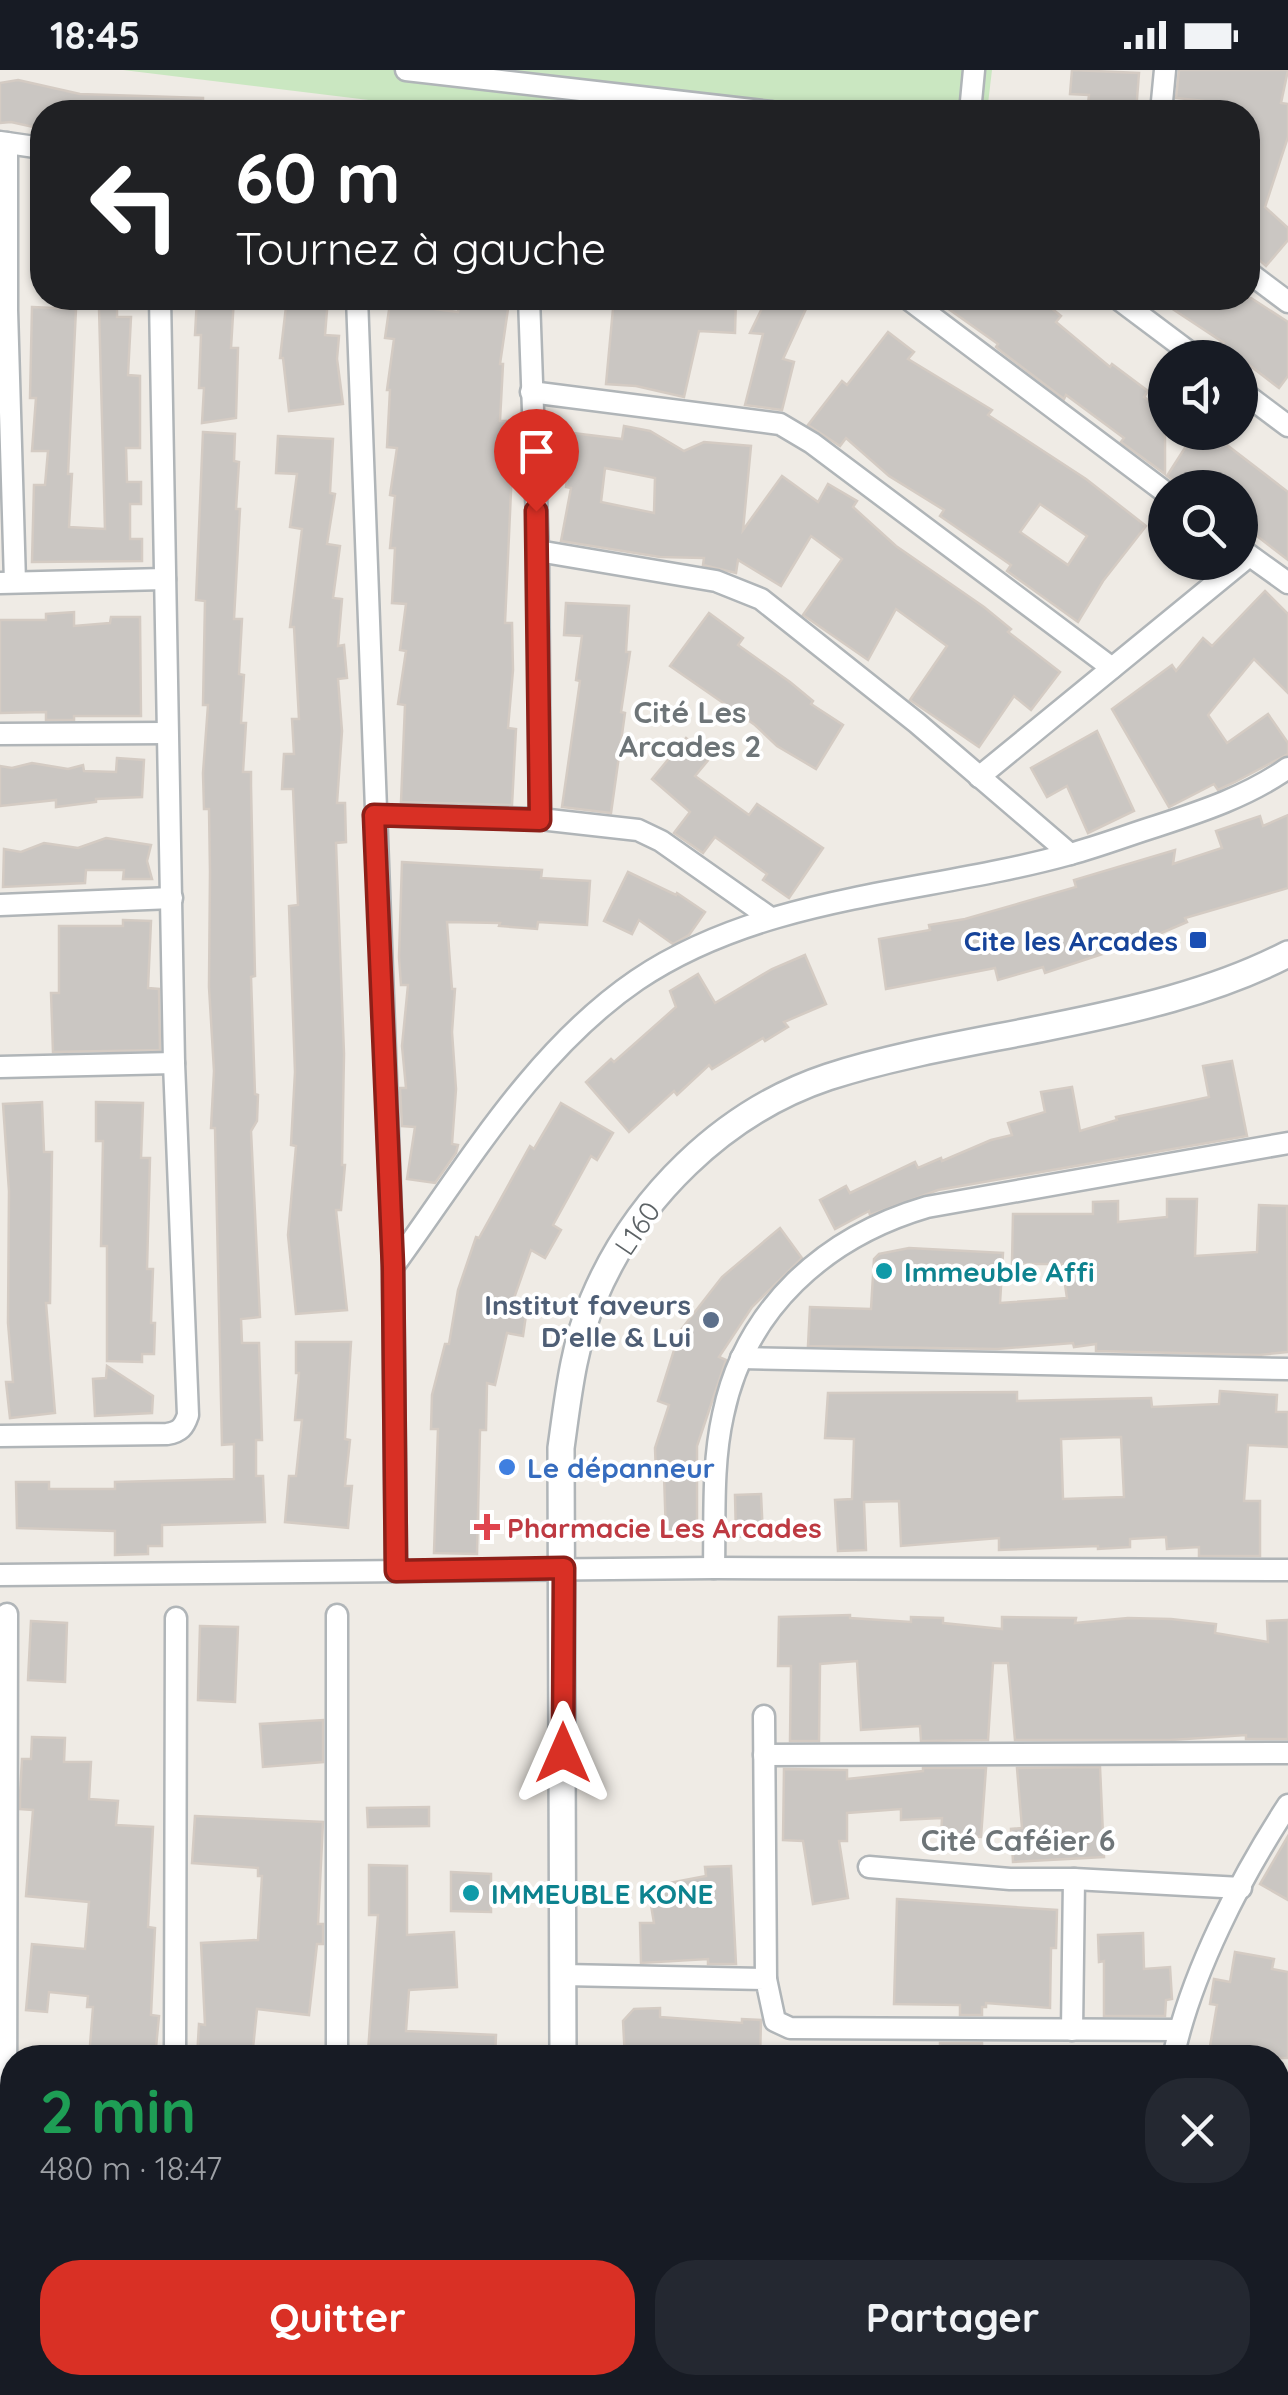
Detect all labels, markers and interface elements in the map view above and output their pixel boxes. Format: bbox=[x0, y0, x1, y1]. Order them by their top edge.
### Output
text: 18:45 bbox=[50, 11, 140, 59]
text: 60 m bbox=[235, 133, 401, 221]
icon: left bbox=[70, 140, 200, 270]
text: Tournez à gauche bbox=[235, 220, 606, 276]
map controls bbox=[1148, 340, 1258, 580]
button: sound bbox=[1148, 340, 1258, 450]
pin bbox=[494, 409, 579, 512]
icon: arrive bbox=[509, 424, 564, 479]
button: search bbox=[1148, 470, 1258, 580]
district label: Cité Les Arcades 2 bbox=[619, 693, 761, 765]
place label: Cite les Arcades bbox=[964, 923, 1178, 958]
marker: Cite les Arcades bbox=[1187, 929, 1209, 951]
street label: L160 bbox=[607, 1195, 667, 1261]
place label: Immeuble Affi bbox=[904, 1254, 1095, 1289]
marker: Immeuble Affi bbox=[873, 1260, 895, 1282]
place label: Institut faveurs D’elle & Lui bbox=[484, 1287, 691, 1354]
marker: Institut faveurs D’elle & Lui bbox=[700, 1309, 722, 1331]
place label: Le dépanneur bbox=[527, 1450, 715, 1485]
marker: Le dépanneur bbox=[496, 1456, 518, 1478]
place label: Pharmacie Les Arcades bbox=[507, 1510, 822, 1545]
marker: Pharmacie Les Arcades bbox=[476, 1516, 498, 1538]
position arrow bbox=[511, 1701, 615, 1805]
district label: Cité Caféier 6 bbox=[921, 1821, 1115, 1859]
place label: IMMEUBLE KONE bbox=[491, 1876, 714, 1911]
marker: IMMEUBLE KONE bbox=[460, 1882, 482, 1904]
text: 2 min bbox=[40, 2073, 196, 2148]
button: close bbox=[1145, 2078, 1250, 2183]
text: 480 m · 18:47 bbox=[40, 2148, 222, 2188]
button: Quitter bbox=[40, 2260, 635, 2375]
button: Partager bbox=[655, 2260, 1250, 2375]

